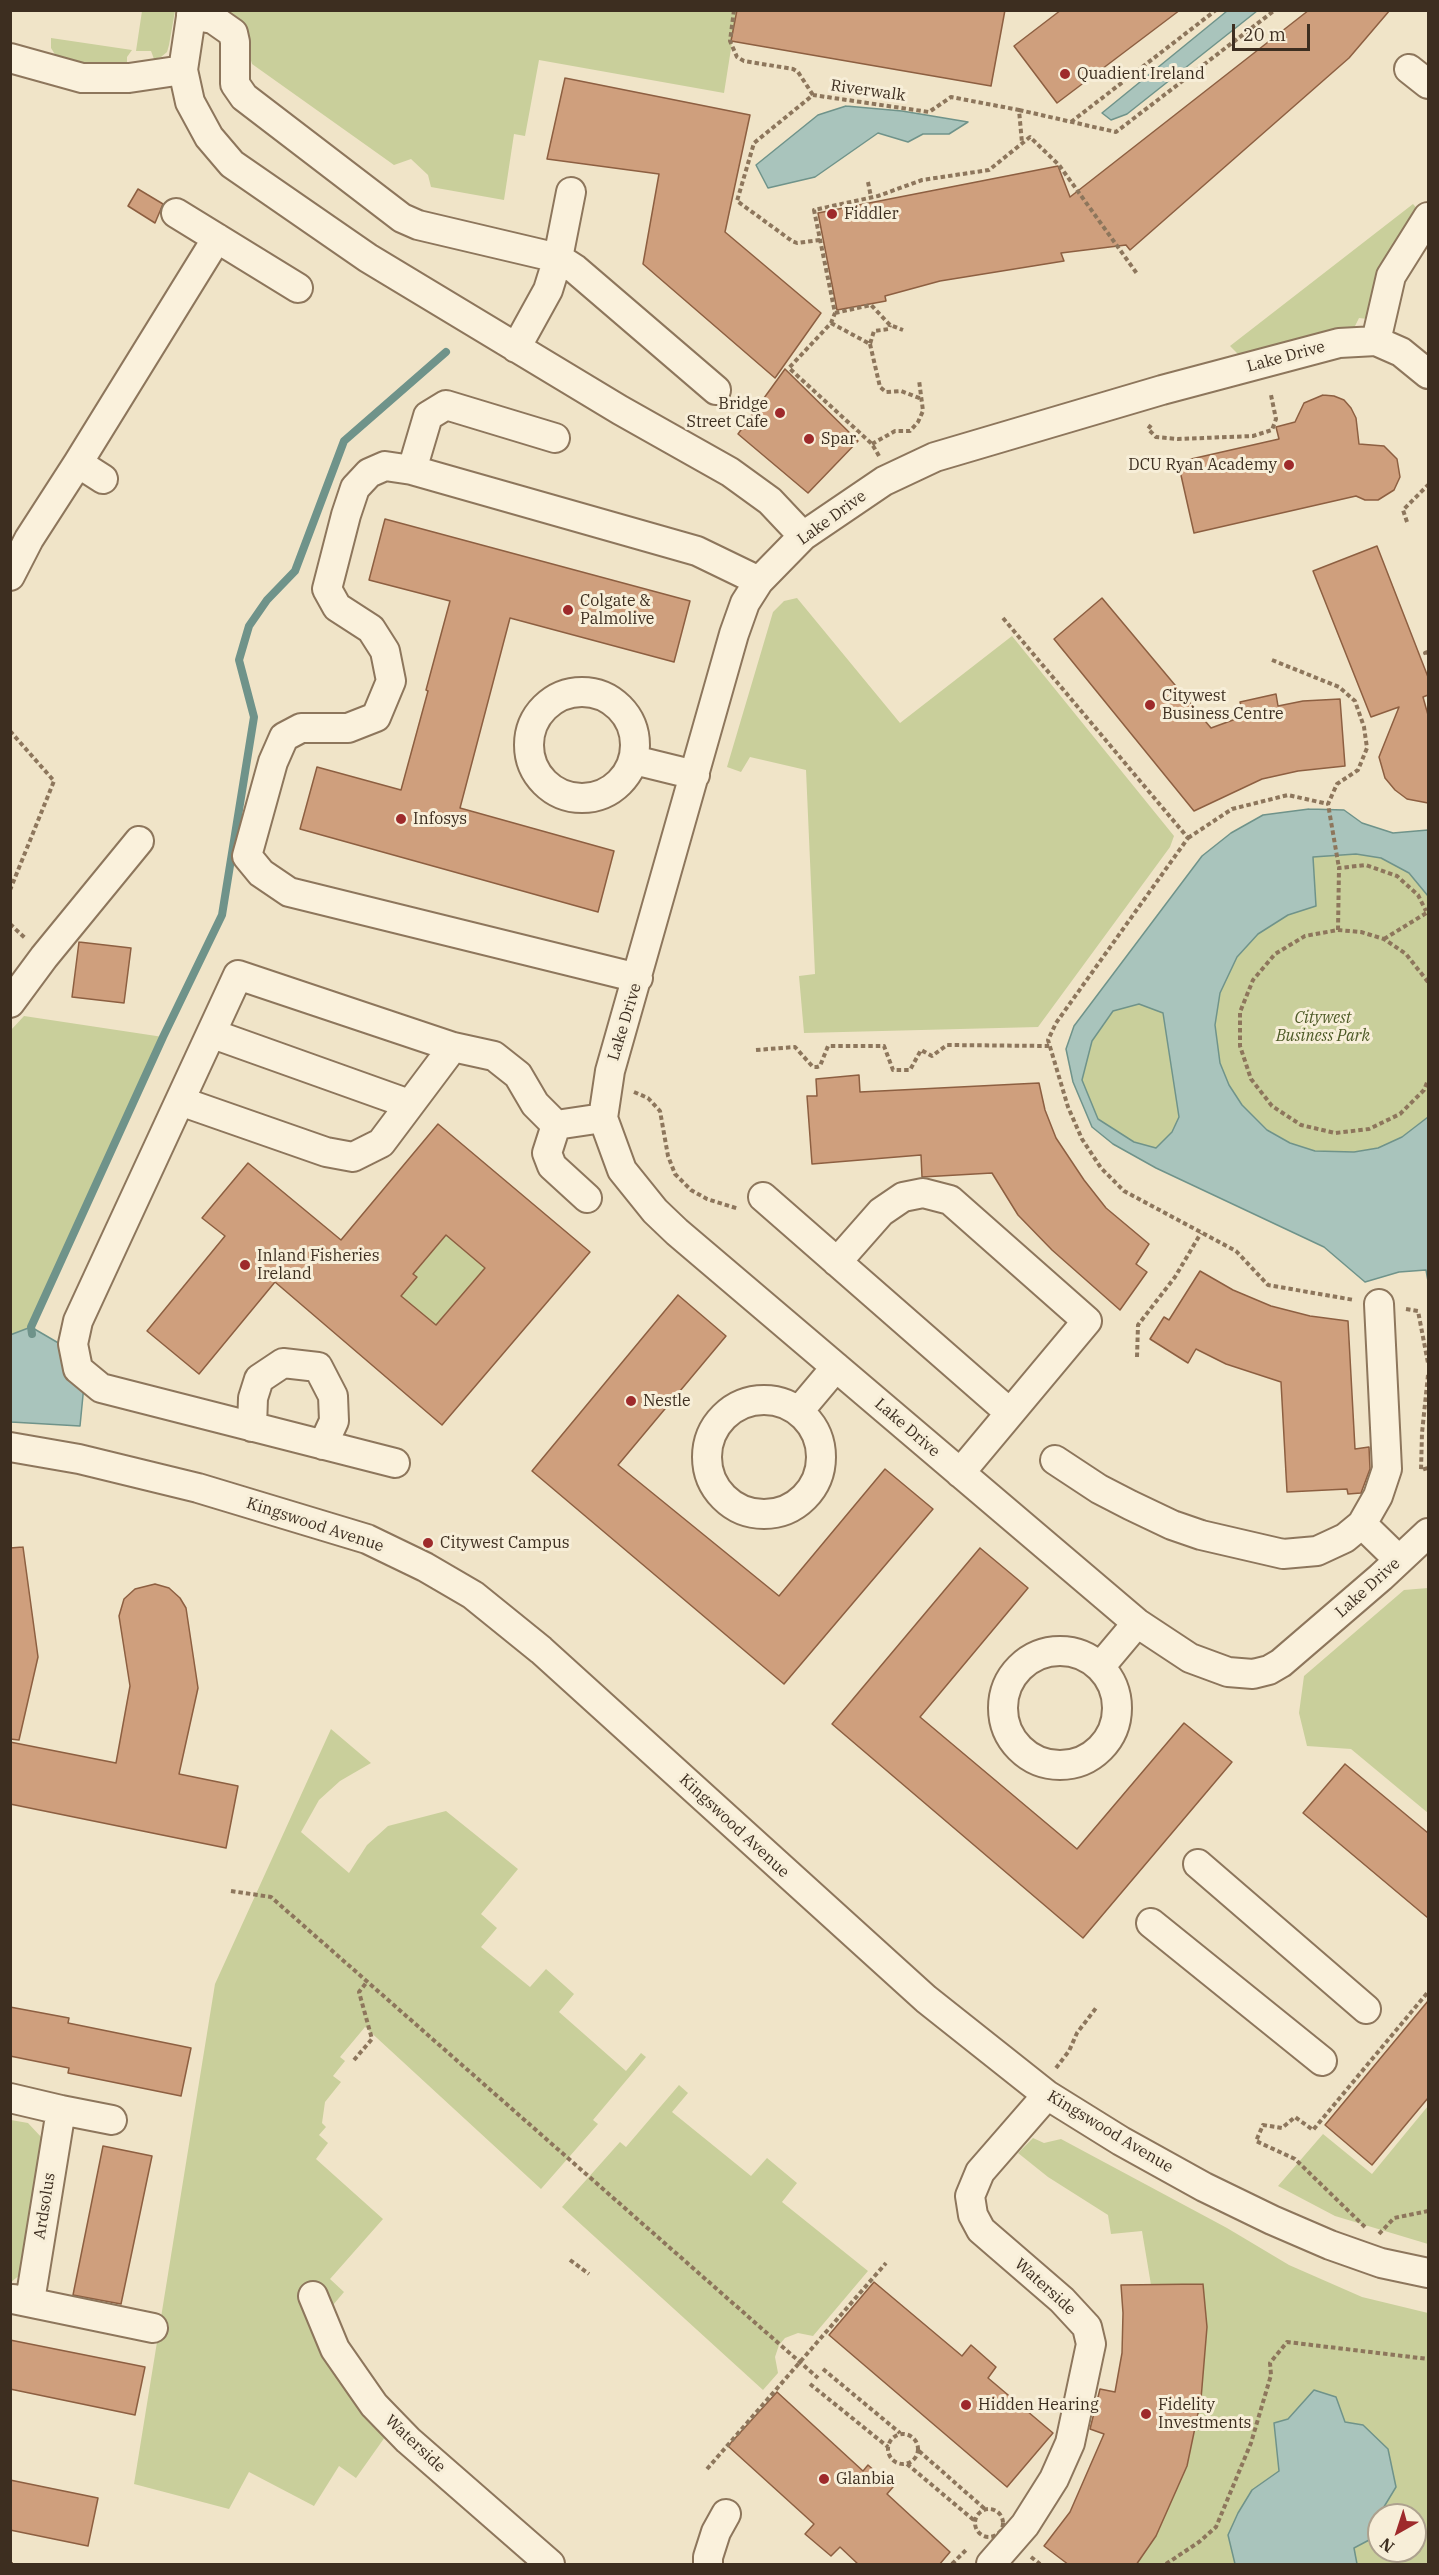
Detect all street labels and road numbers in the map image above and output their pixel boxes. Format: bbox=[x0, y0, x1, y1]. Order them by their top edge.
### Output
street label: Riverwalk bbox=[829, 76, 907, 106]
street label: Lake Drive bbox=[1245, 337, 1327, 377]
street label: Lake Drive bbox=[794, 487, 870, 549]
street label: Lake Drive bbox=[604, 981, 646, 1063]
street label: Lake Drive bbox=[871, 1395, 943, 1461]
street label: Kingswood Avenue bbox=[244, 1494, 386, 1556]
street label: Lake Drive bbox=[1332, 1554, 1404, 1622]
street label: Kingswood Avenue bbox=[675, 1770, 793, 1882]
street label: Kingswood Avenue bbox=[1044, 2087, 1176, 2177]
street label: Ardsolus bbox=[30, 2171, 60, 2241]
street label: Waterside bbox=[1010, 2255, 1080, 2319]
street label: Waterside bbox=[381, 2411, 449, 2477]

